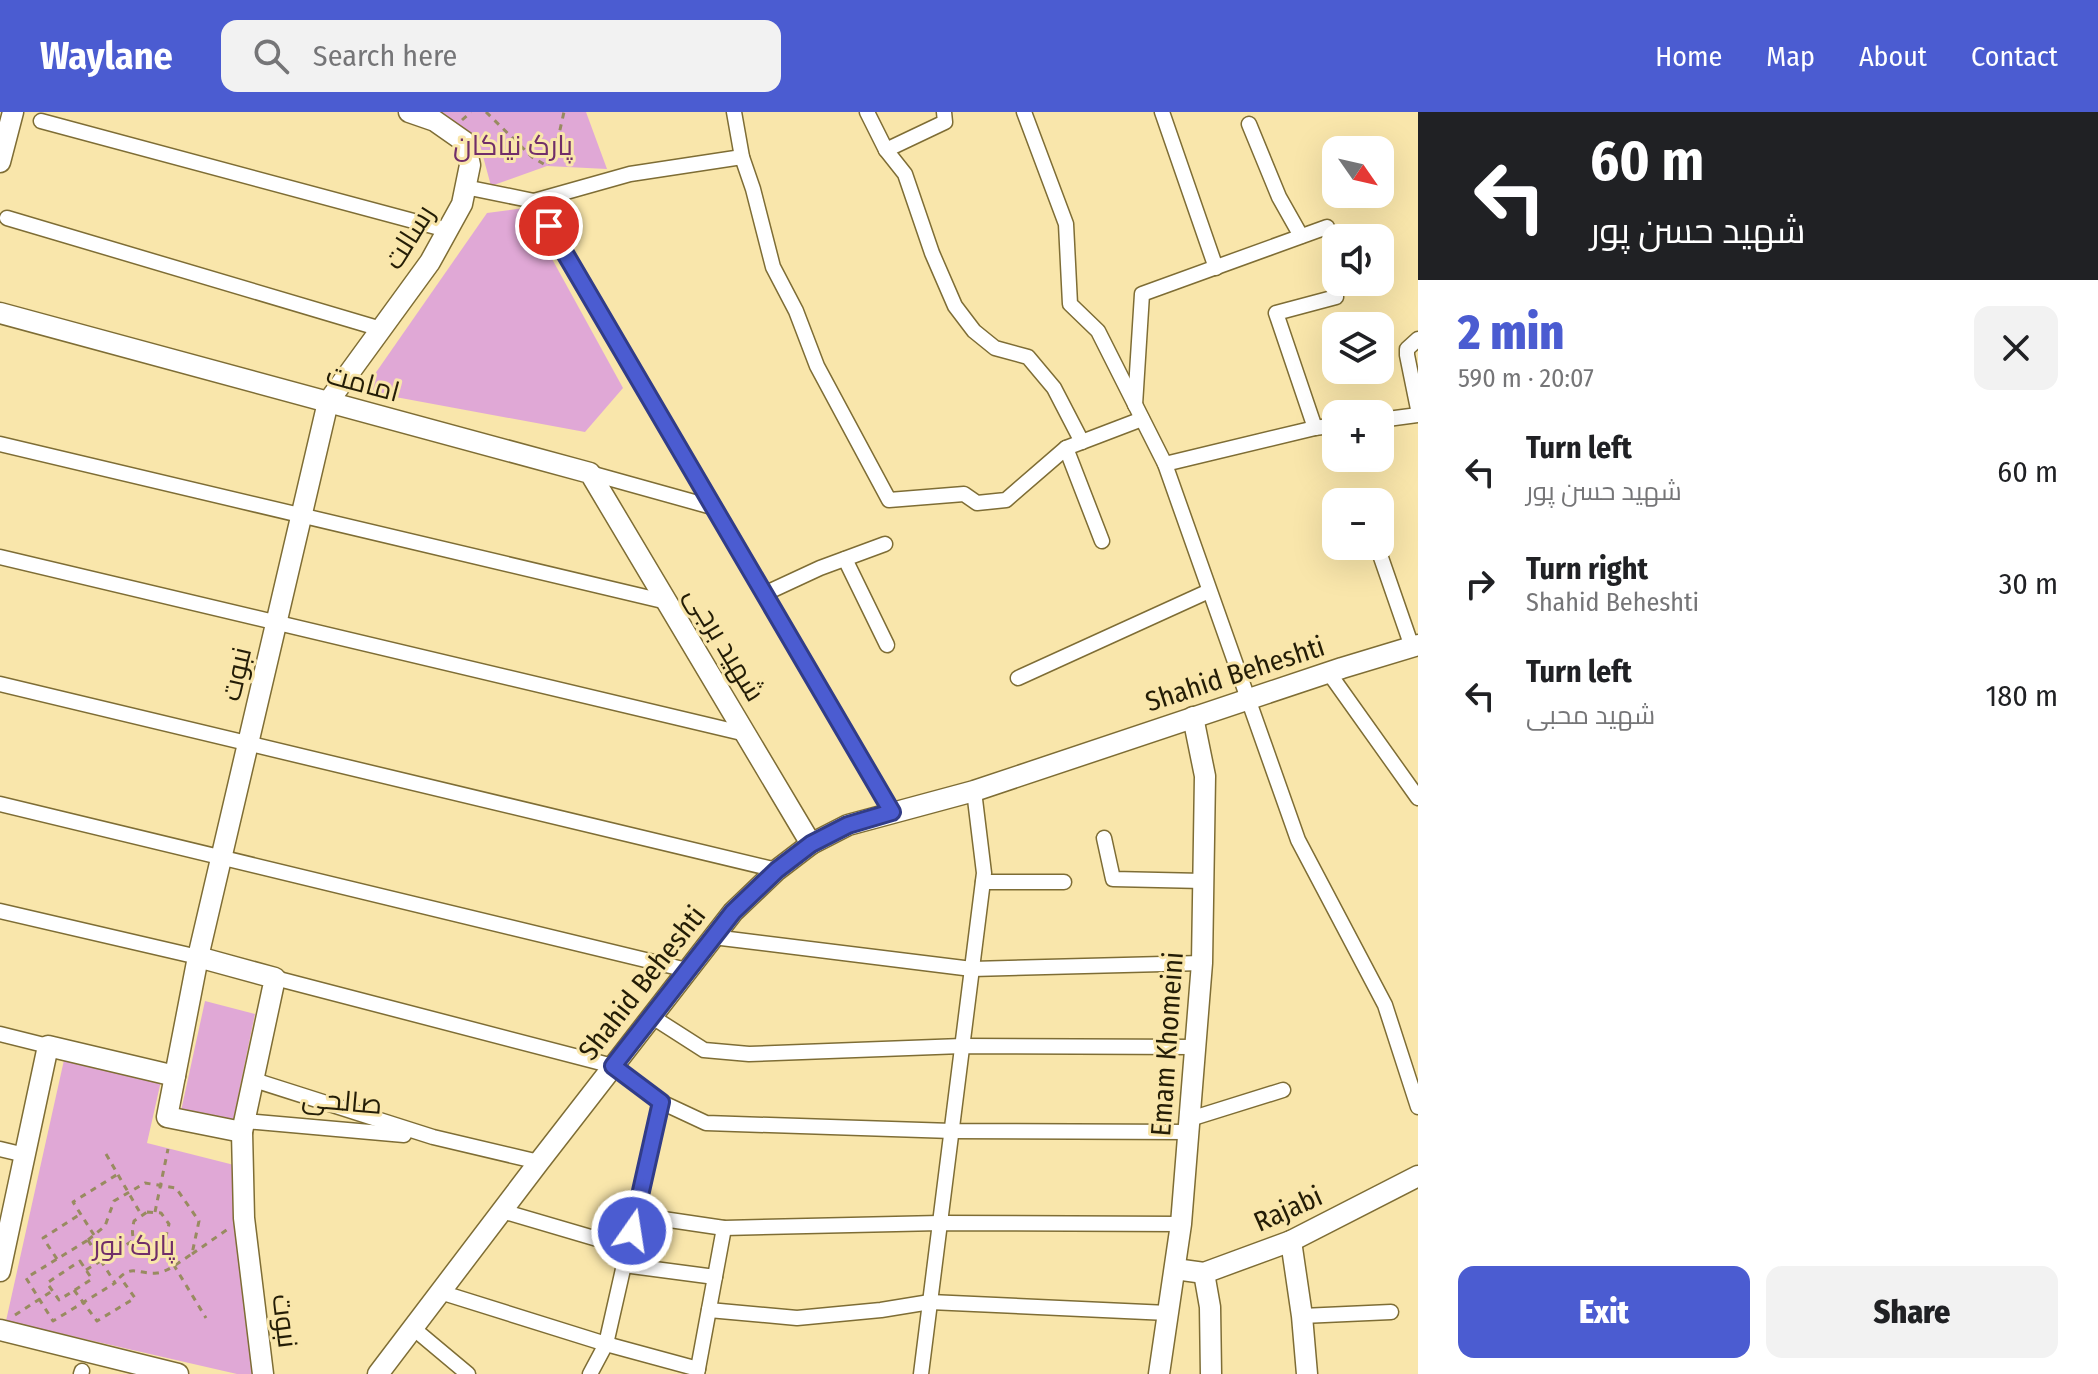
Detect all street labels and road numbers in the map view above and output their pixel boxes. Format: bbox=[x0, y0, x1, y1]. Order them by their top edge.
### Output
street label: رسالت bbox=[377, 199, 441, 275]
street label: امامت bbox=[323, 357, 403, 409]
street label: شهید برجی bbox=[678, 581, 772, 707]
street label: Shahid Beheshti bbox=[1141, 630, 1329, 718]
street label: نبوت bbox=[214, 644, 258, 704]
street label: Shahid Beheshti bbox=[572, 899, 712, 1067]
street label: Emam Khomeini bbox=[1144, 951, 1190, 1137]
street label: صالحی bbox=[300, 1081, 384, 1121]
street label: Rajabi bbox=[1249, 1179, 1327, 1239]
street label: نبوت bbox=[265, 1292, 305, 1350]

